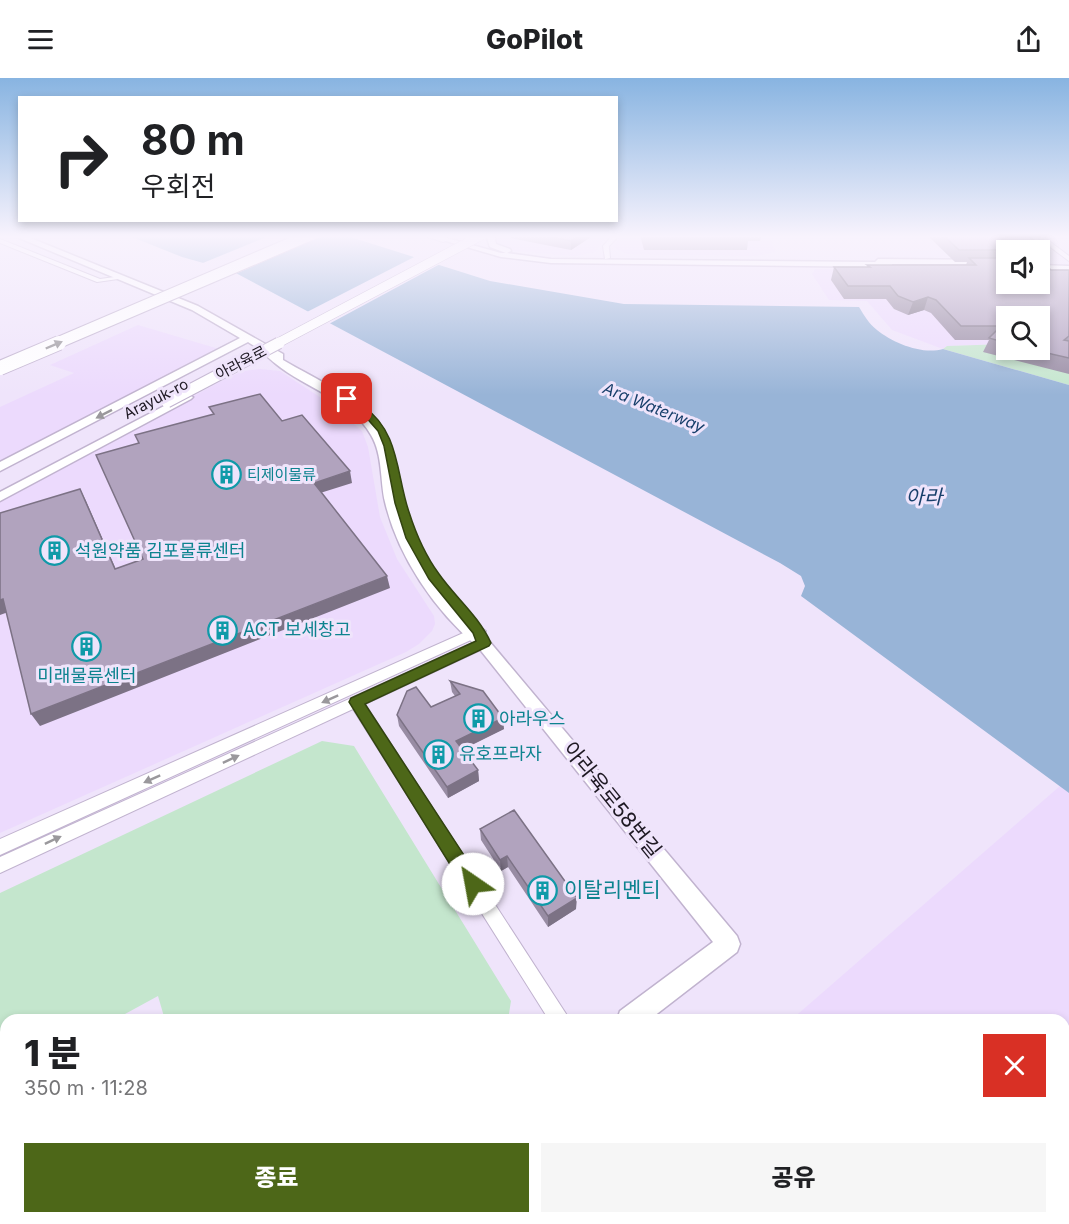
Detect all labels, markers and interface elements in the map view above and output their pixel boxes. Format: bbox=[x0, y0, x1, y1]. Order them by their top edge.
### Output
icon: menu bbox=[24, 23, 57, 56]
text: GoPilot bbox=[486, 23, 583, 56]
icon: share bbox=[1012, 23, 1045, 56]
text: 80 m bbox=[141, 114, 245, 165]
icon: right bbox=[42, 120, 120, 198]
text: 우회전 bbox=[141, 170, 216, 203]
map controls bbox=[996, 240, 1050, 360]
button: sound bbox=[996, 240, 1050, 294]
button: search bbox=[996, 306, 1050, 360]
one-way arrow bbox=[45, 340, 63, 350]
street label: 아라육로 bbox=[212, 341, 270, 384]
pin bbox=[321, 373, 372, 424]
street label: Arayuk-ro bbox=[120, 374, 191, 423]
water label: Ara Waterway bbox=[599, 377, 709, 437]
icon: arrive bbox=[330, 382, 363, 415]
one-way arrow bbox=[95, 409, 112, 418]
building icon: 티제이물류 bbox=[210, 459, 242, 491]
place label: 티제이물류 bbox=[247, 465, 316, 484]
water label: 아라 bbox=[906, 485, 945, 509]
building icon: 석원약품 김포물류센터 bbox=[38, 535, 70, 567]
place label: 석원약품 김포물류센터 bbox=[75, 540, 246, 561]
building icon: ACT 보세창고 bbox=[206, 614, 238, 646]
place label: ACT 보세창고 bbox=[243, 619, 351, 640]
building icon: 미래물류센터 bbox=[71, 631, 103, 663]
place label: 미래물류센터 bbox=[37, 665, 137, 686]
one-way arrow bbox=[322, 694, 339, 703]
building icon: 아라우스 bbox=[462, 703, 494, 735]
place label: 아라우스 bbox=[499, 708, 565, 729]
street label: 아라육로58번길 bbox=[558, 737, 667, 863]
building icon: 유호프라자 bbox=[422, 738, 454, 770]
place label: 유호프라자 bbox=[459, 743, 542, 764]
one-way arrow bbox=[222, 755, 239, 764]
one-way arrow bbox=[144, 774, 161, 783]
one-way arrow bbox=[45, 836, 62, 845]
position arrow bbox=[441, 852, 505, 916]
building icon: 이탈리멘티 bbox=[527, 874, 559, 906]
place label: 이탈리멘티 bbox=[564, 877, 661, 902]
text: 1 분 bbox=[24, 1031, 81, 1075]
button: close bbox=[983, 1034, 1046, 1097]
text: 350 m · 11:28 bbox=[24, 1076, 148, 1100]
button: 종료 bbox=[24, 1143, 529, 1212]
button: 공유 bbox=[541, 1143, 1046, 1212]

